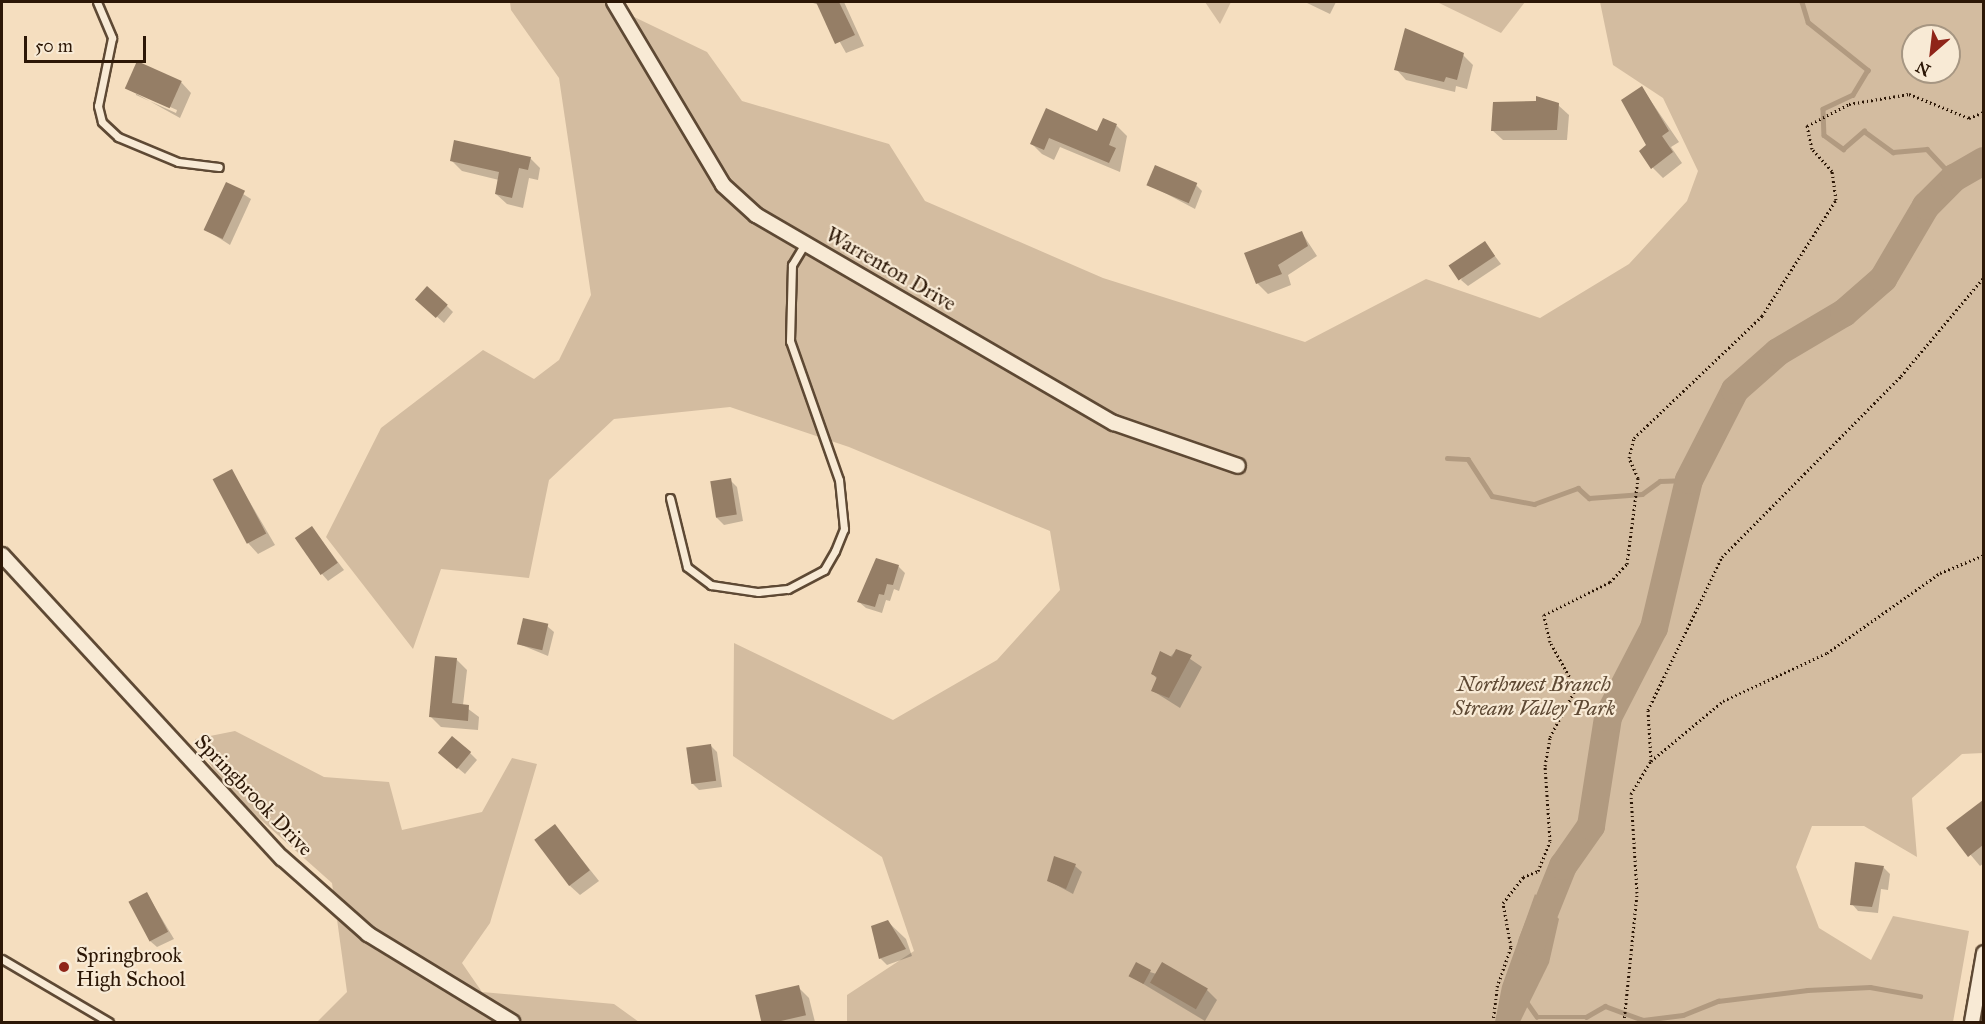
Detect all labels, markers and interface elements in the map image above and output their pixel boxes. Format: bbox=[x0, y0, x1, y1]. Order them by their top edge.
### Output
scale bar bbox=[27, 24, 148, 62]
north arrow bbox=[1901, 24, 1961, 84]
text: 50 m bbox=[35, 35, 73, 57]
text: N bbox=[1913, 57, 1934, 80]
street label: Warrenton Drive bbox=[821, 222, 961, 316]
park label: Northwest Branch Stream Valley Park bbox=[1453, 671, 1615, 721]
street label: Springbrook Drive bbox=[190, 729, 318, 861]
place label: Springbrook High School bbox=[76, 942, 186, 992]
marker: Springbrook High School bbox=[57, 960, 71, 974]

